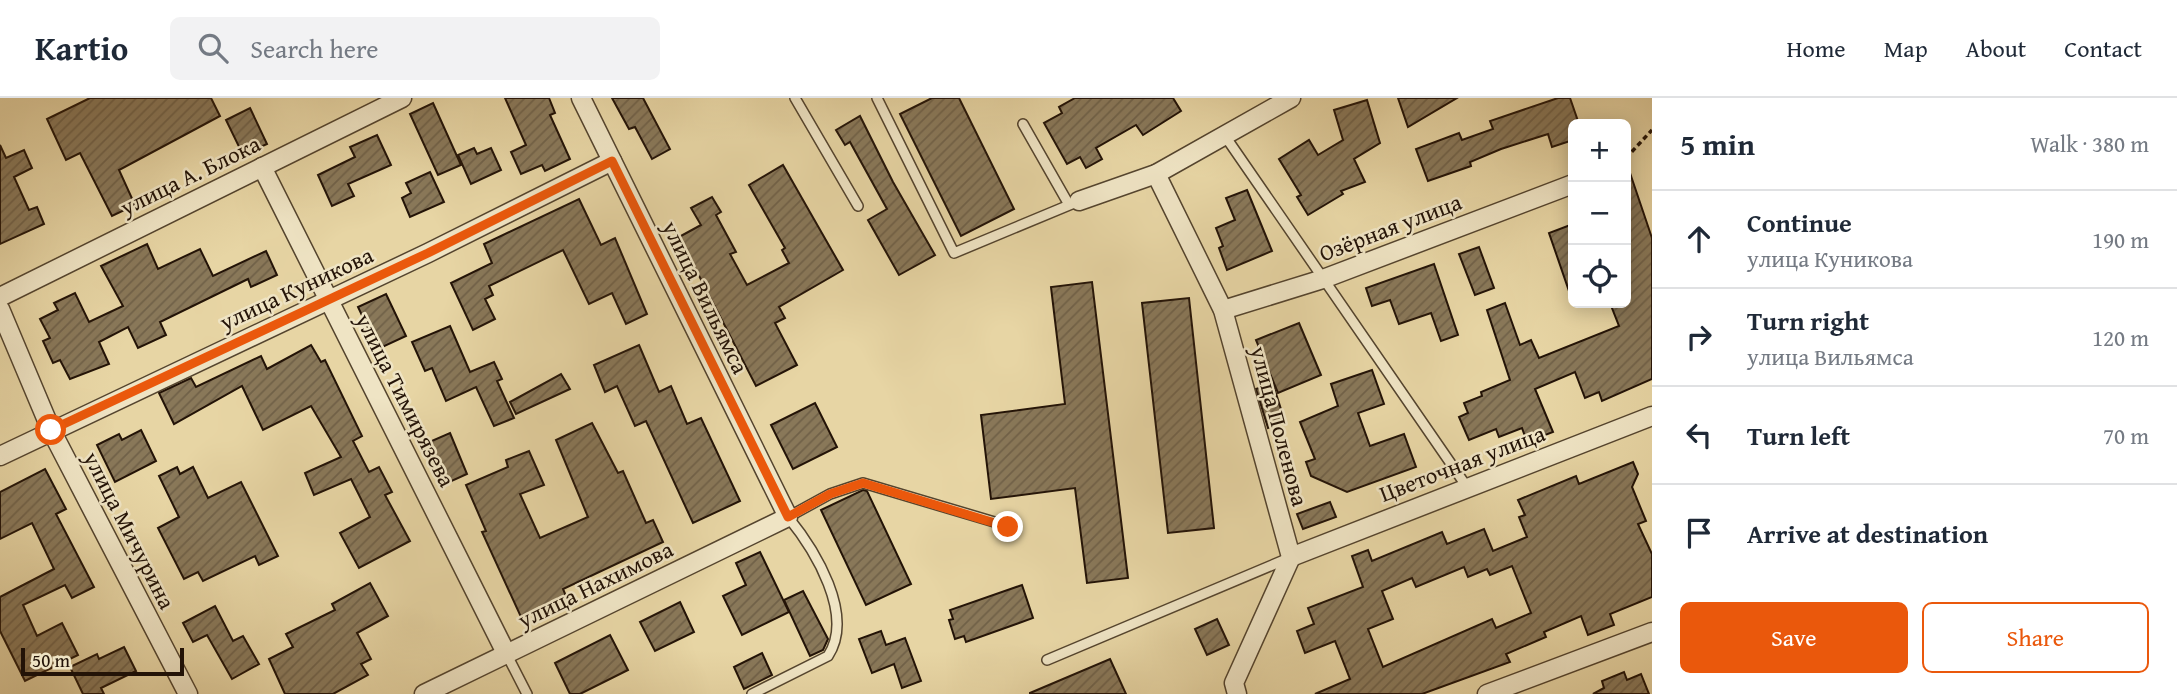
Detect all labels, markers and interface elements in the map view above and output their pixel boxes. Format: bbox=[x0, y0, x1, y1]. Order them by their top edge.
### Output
search box bbox=[170, 17, 660, 80]
text: Kartio bbox=[35, 24, 128, 72]
icon: search bbox=[194, 29, 232, 67]
text: Search here bbox=[250, 29, 379, 68]
text: Home bbox=[1787, 31, 1846, 66]
text: Map bbox=[1884, 31, 1928, 66]
text: About bbox=[1966, 31, 2026, 66]
text: Contact bbox=[2064, 31, 2142, 66]
map controls bbox=[1568, 119, 1631, 308]
button: + bbox=[1568, 119, 1631, 182]
text: 5 min bbox=[1680, 122, 1755, 166]
street label: улица А. Блока bbox=[113, 127, 266, 224]
text: Walk · 380 m bbox=[2030, 127, 2149, 160]
button: − bbox=[1568, 182, 1631, 245]
street label: Озёрная улица bbox=[1314, 185, 1466, 269]
text: Continue bbox=[1747, 203, 1852, 242]
street label: улица Вильямса bbox=[654, 214, 757, 379]
icon: ahead bbox=[1680, 220, 1718, 258]
text: 190 m bbox=[2092, 223, 2149, 256]
street label: улица Куникова bbox=[213, 238, 378, 338]
text: улица Куникова bbox=[1747, 242, 1913, 275]
button: locate bbox=[1568, 245, 1631, 308]
text: Turn right bbox=[1747, 301, 1869, 340]
street label: улица Тимирязева bbox=[348, 307, 464, 493]
icon: right bbox=[1680, 318, 1718, 356]
text: 120 m bbox=[2092, 321, 2149, 354]
text: улица Вильямса bbox=[1747, 340, 1914, 373]
street label: улица Поленова bbox=[1243, 341, 1317, 510]
route start bbox=[35, 414, 66, 445]
street label: Цветочная улица bbox=[1374, 416, 1550, 510]
icon: left bbox=[1680, 416, 1718, 454]
text: Turn left bbox=[1747, 416, 1850, 455]
text: 70 m bbox=[2103, 419, 2149, 452]
street label: улица Мичурина bbox=[76, 444, 184, 615]
route end bbox=[992, 511, 1023, 542]
icon: arrive bbox=[1680, 514, 1718, 552]
text: Arrive at destination bbox=[1747, 514, 1988, 553]
street label: улица Нахимова bbox=[511, 532, 678, 636]
button: Save bbox=[1680, 602, 1908, 673]
button: Share bbox=[1922, 602, 2149, 673]
scale bar bbox=[21, 645, 184, 677]
text: 50 m bbox=[32, 646, 70, 674]

